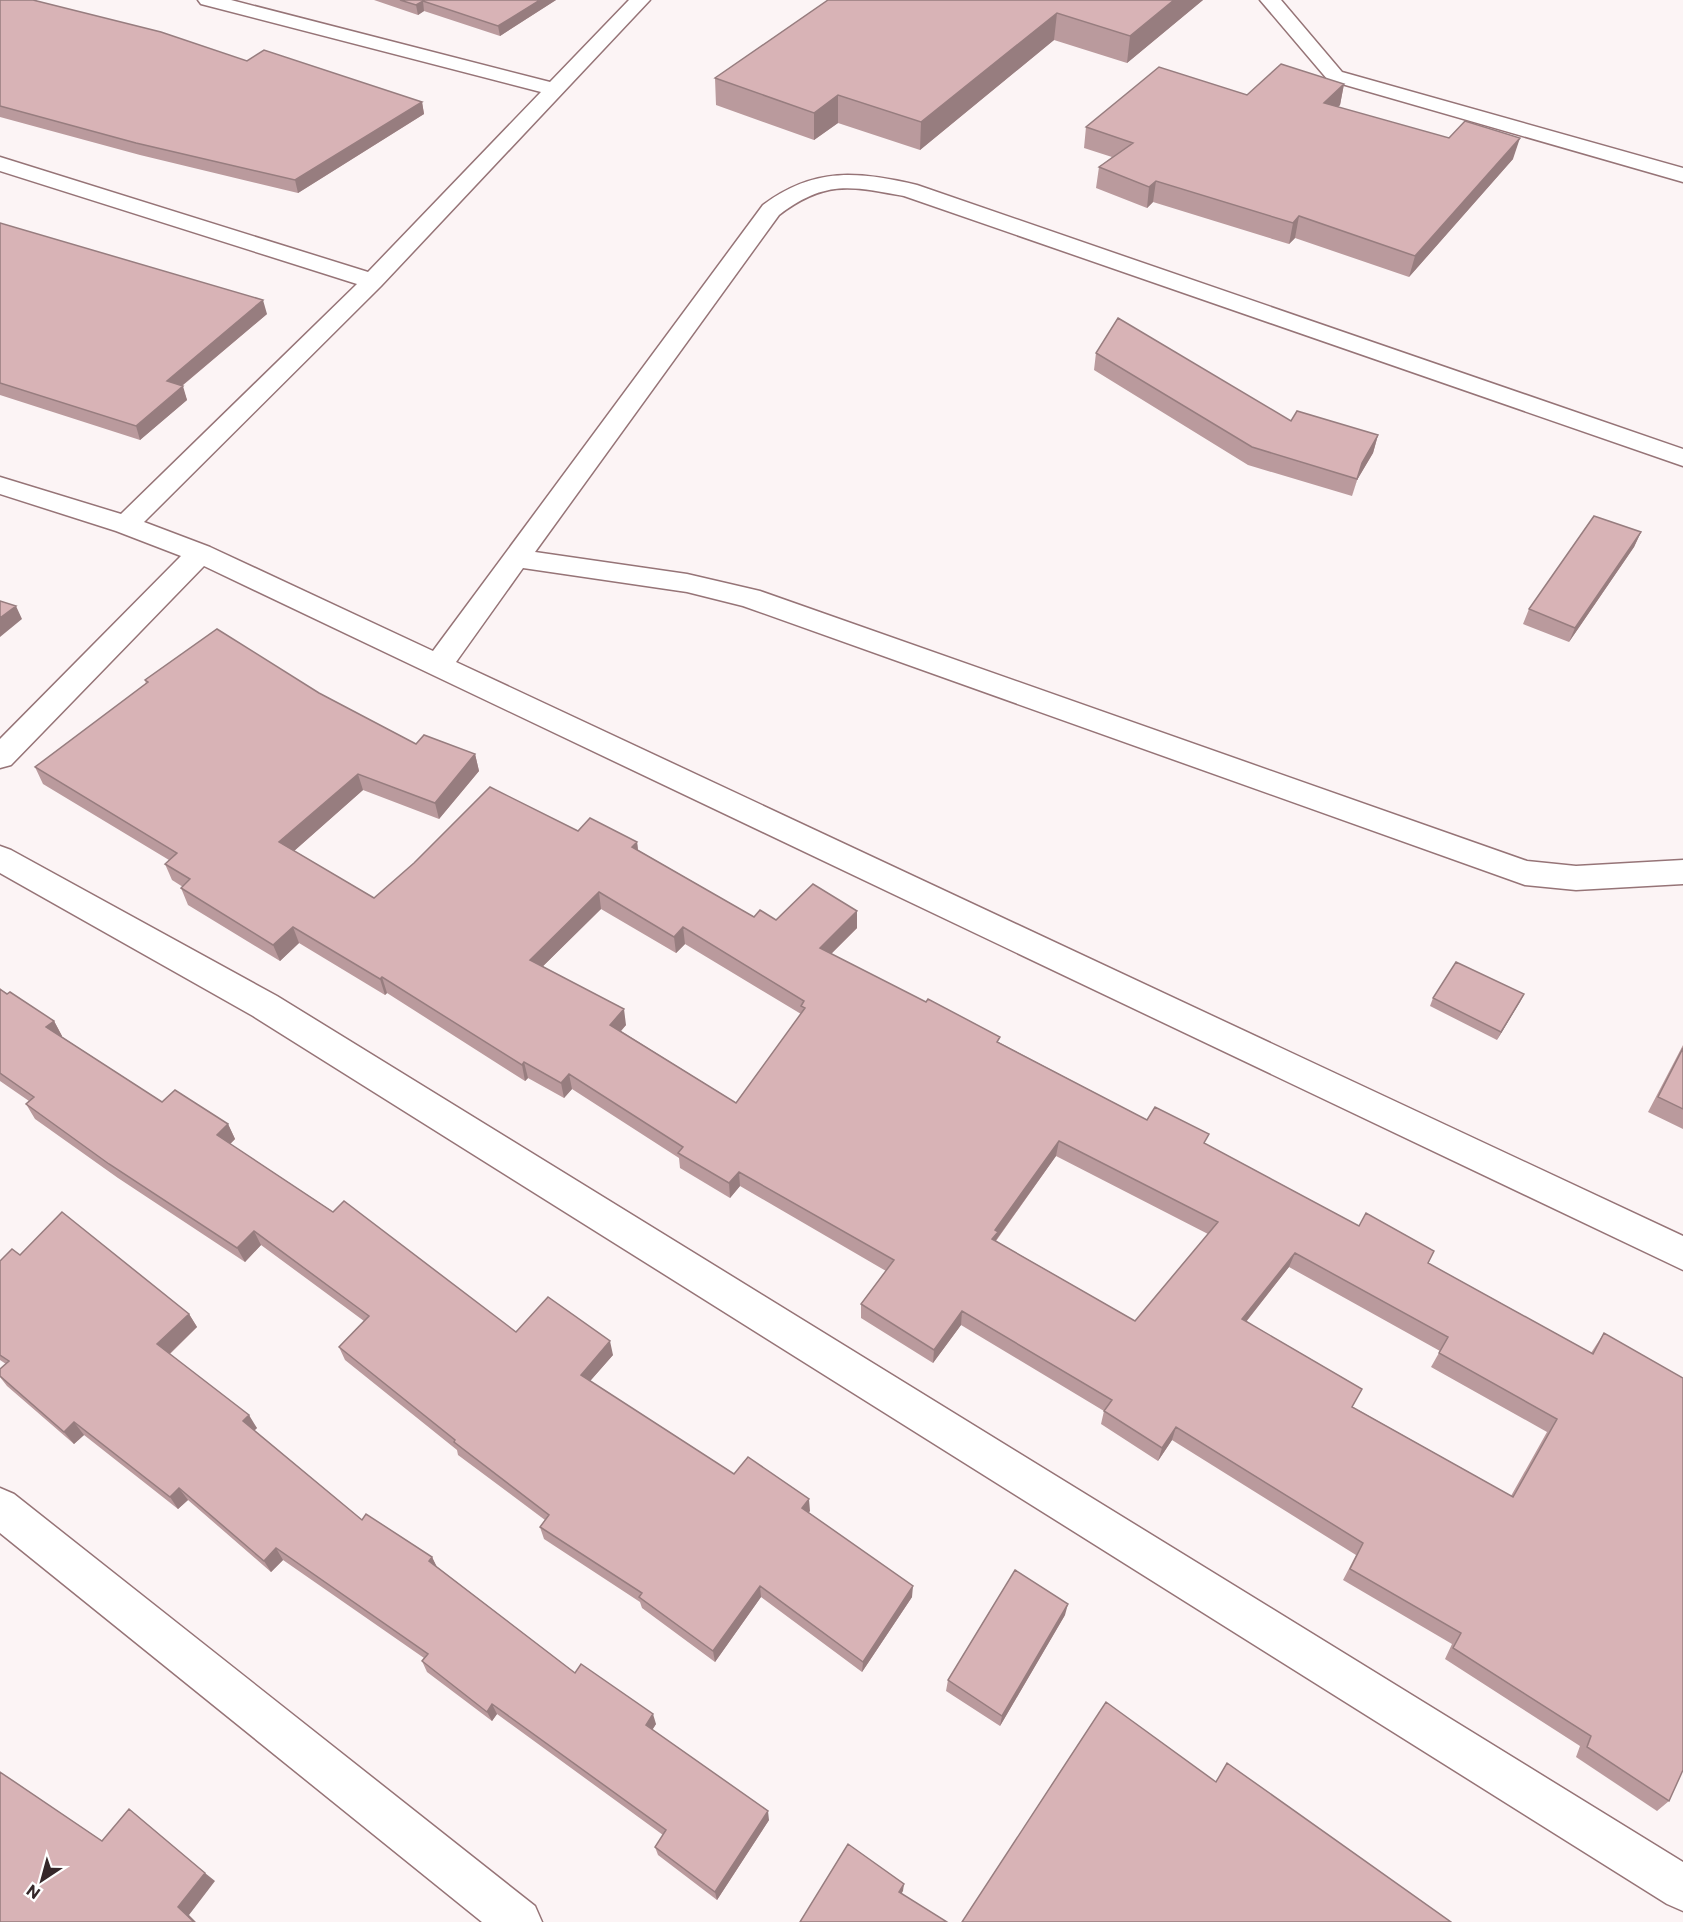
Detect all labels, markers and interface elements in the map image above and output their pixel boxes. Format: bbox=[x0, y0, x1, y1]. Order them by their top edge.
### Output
north arrow bbox=[12, 1850, 72, 1910]
text: N bbox=[22, 1881, 43, 1904]

